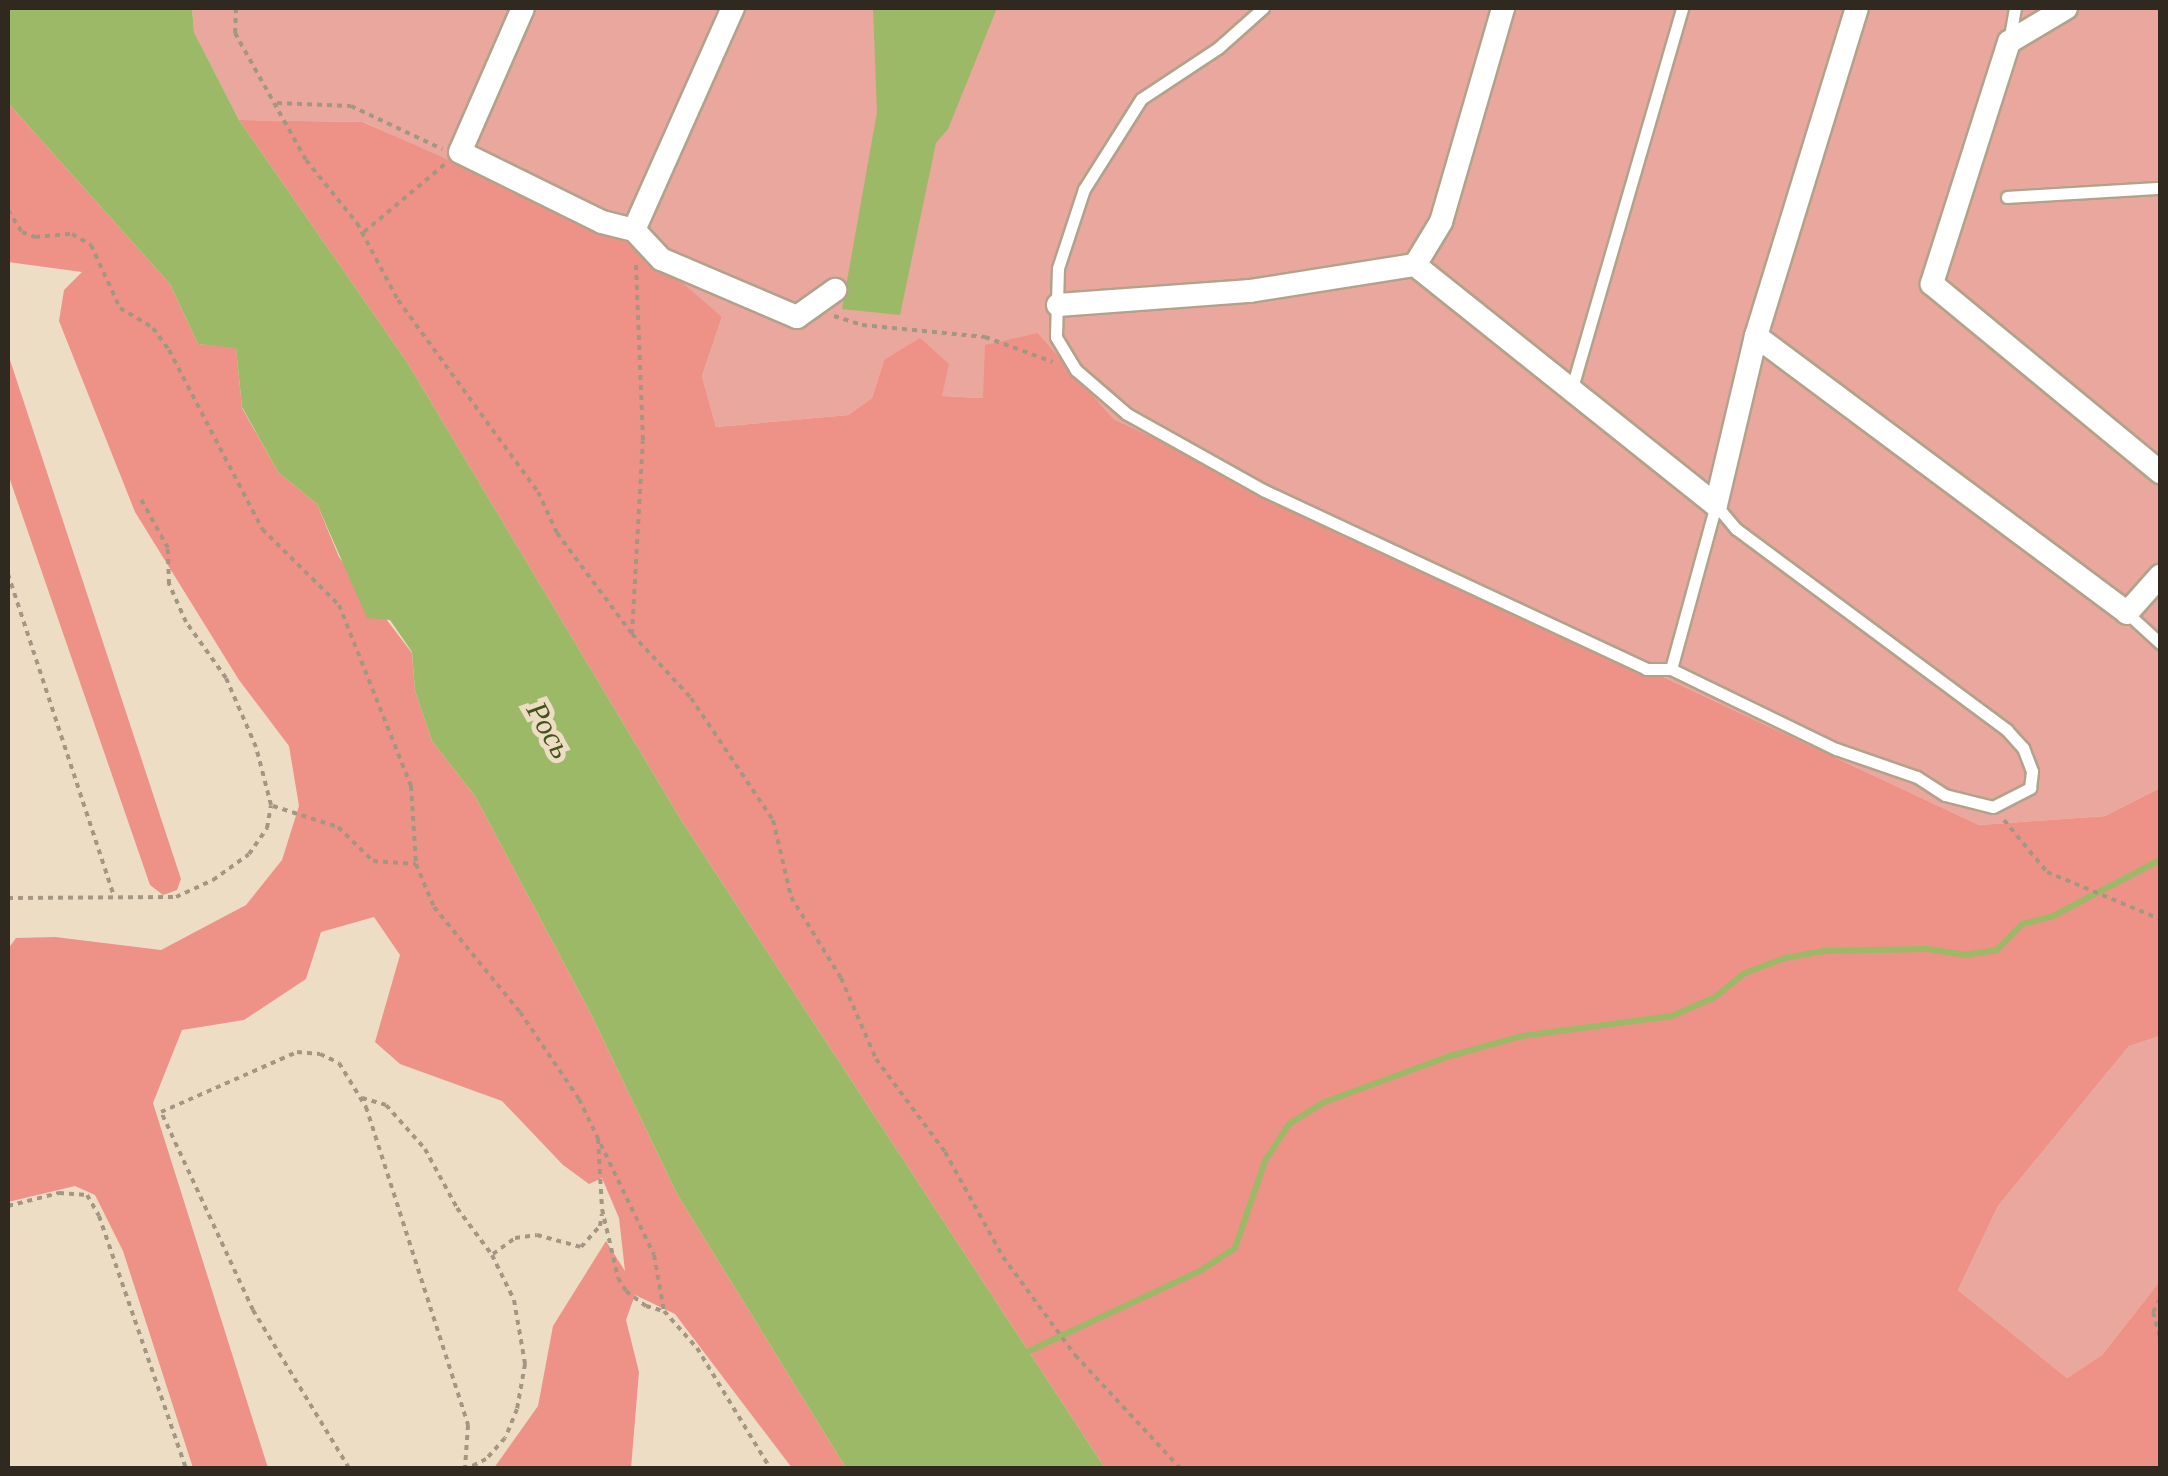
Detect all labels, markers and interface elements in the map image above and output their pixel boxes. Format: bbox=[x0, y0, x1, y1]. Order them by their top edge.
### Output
water label: Рось bbox=[519, 695, 579, 765]

